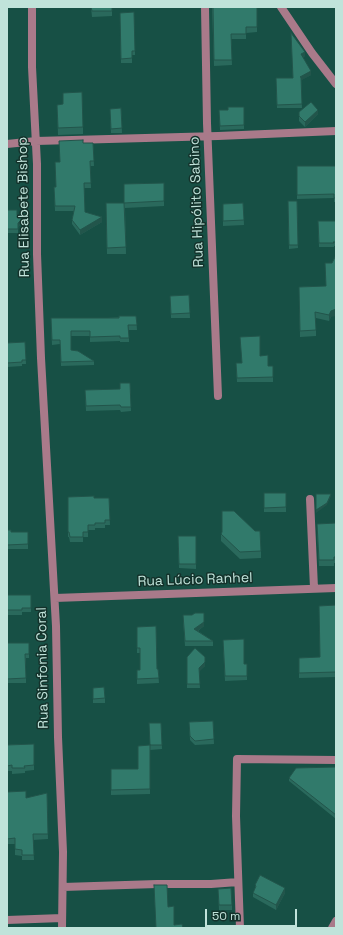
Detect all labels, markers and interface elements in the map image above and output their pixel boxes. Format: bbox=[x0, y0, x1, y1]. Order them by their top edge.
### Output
street label: Rua Hipólito Sabino bbox=[186, 136, 208, 268]
street label: Rua Elisabete Bishop bbox=[14, 137, 34, 277]
street label: Rua Lúcio Ranhel bbox=[137, 570, 253, 590]
street label: Rua Sinfonia Coral bbox=[34, 607, 52, 729]
scale bar bbox=[207, 901, 299, 927]
text: 50 m bbox=[212, 908, 240, 924]

